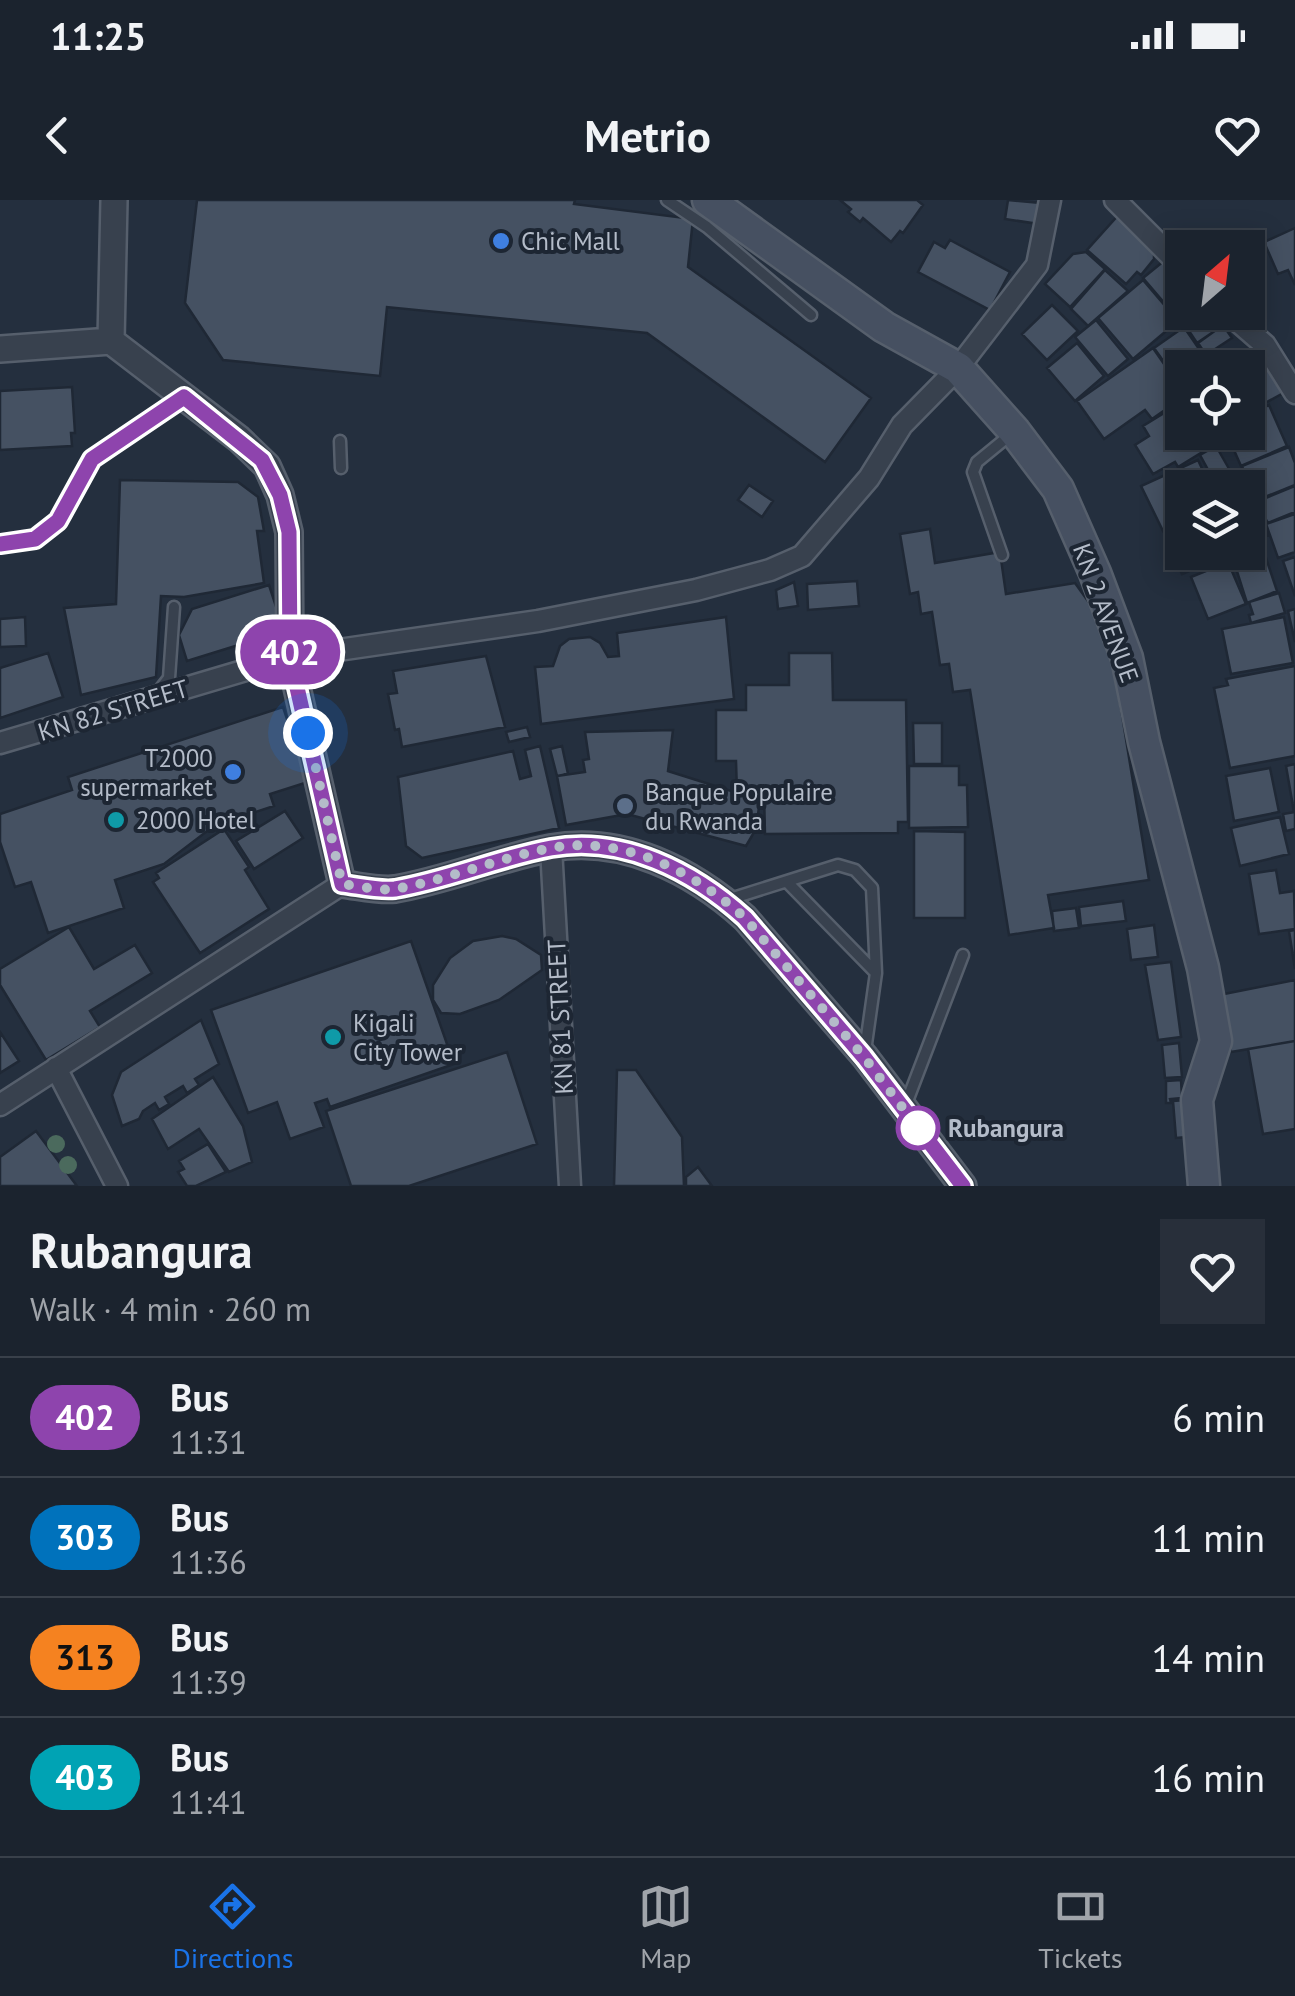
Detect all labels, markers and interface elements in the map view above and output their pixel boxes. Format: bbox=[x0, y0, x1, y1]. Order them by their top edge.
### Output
text: 11:25 bbox=[50, 11, 146, 60]
text: Metrio bbox=[584, 106, 711, 164]
icon: back bbox=[30, 108, 85, 163]
icon: heart bbox=[1210, 108, 1265, 163]
place label: Chic Mall bbox=[521, 225, 620, 257]
marker: Chic Mall bbox=[490, 230, 512, 252]
north arrow bbox=[1165, 230, 1265, 330]
map controls bbox=[1165, 230, 1265, 570]
button: locate bbox=[1165, 350, 1265, 450]
button: layers bbox=[1165, 470, 1265, 570]
street label: KN 2 AVENUE bbox=[1066, 539, 1146, 687]
line badge: 402 bbox=[232, 620, 348, 684]
text: 402 bbox=[260, 629, 320, 675]
street label: KN 82 STREET bbox=[34, 672, 192, 748]
your location bbox=[283, 708, 333, 758]
place label: T2000 supermarket bbox=[80, 742, 214, 803]
marker: T2000 supermarket bbox=[222, 761, 244, 783]
place label: Banque Populaire du Rwanda bbox=[645, 776, 833, 837]
marker: Banque Populaire du Rwanda bbox=[614, 795, 636, 817]
place label: 2000 Hotel bbox=[136, 804, 256, 836]
marker: 2000 Hotel bbox=[105, 809, 127, 831]
street label: KN 81 STREET bbox=[540, 938, 580, 1095]
place label: Kigali City Tower bbox=[353, 1007, 463, 1068]
marker: Kigali City Tower bbox=[322, 1026, 344, 1048]
marker: Rubangura bbox=[897, 1107, 939, 1149]
place label: Rubangura bbox=[948, 1112, 1064, 1144]
text: Rubangura bbox=[30, 1219, 253, 1281]
button: heart bbox=[1160, 1219, 1265, 1324]
text: Walk · 4 min · 260 m bbox=[30, 1288, 311, 1330]
text: Bus bbox=[170, 1372, 229, 1421]
text: 6 min bbox=[1172, 1393, 1265, 1442]
text: 402 bbox=[55, 1394, 115, 1440]
text: 11:31 bbox=[170, 1421, 247, 1463]
text: Bus bbox=[170, 1492, 229, 1541]
text: 11 min bbox=[1152, 1513, 1265, 1562]
text: 303 bbox=[55, 1514, 115, 1560]
text: 11:36 bbox=[170, 1541, 247, 1583]
text: Bus bbox=[170, 1612, 229, 1661]
text: 14 min bbox=[1152, 1633, 1265, 1682]
text: 313 bbox=[55, 1634, 115, 1680]
text: 11:39 bbox=[170, 1661, 247, 1703]
text: Bus bbox=[170, 1732, 229, 1781]
text: 16 min bbox=[1152, 1753, 1265, 1802]
text: 403 bbox=[55, 1754, 115, 1800]
text: 11:41 bbox=[170, 1781, 247, 1823]
tab: Directions bbox=[172, 1879, 293, 1976]
tab: Map bbox=[638, 1879, 693, 1976]
tab: Tickets bbox=[1038, 1879, 1123, 1976]

